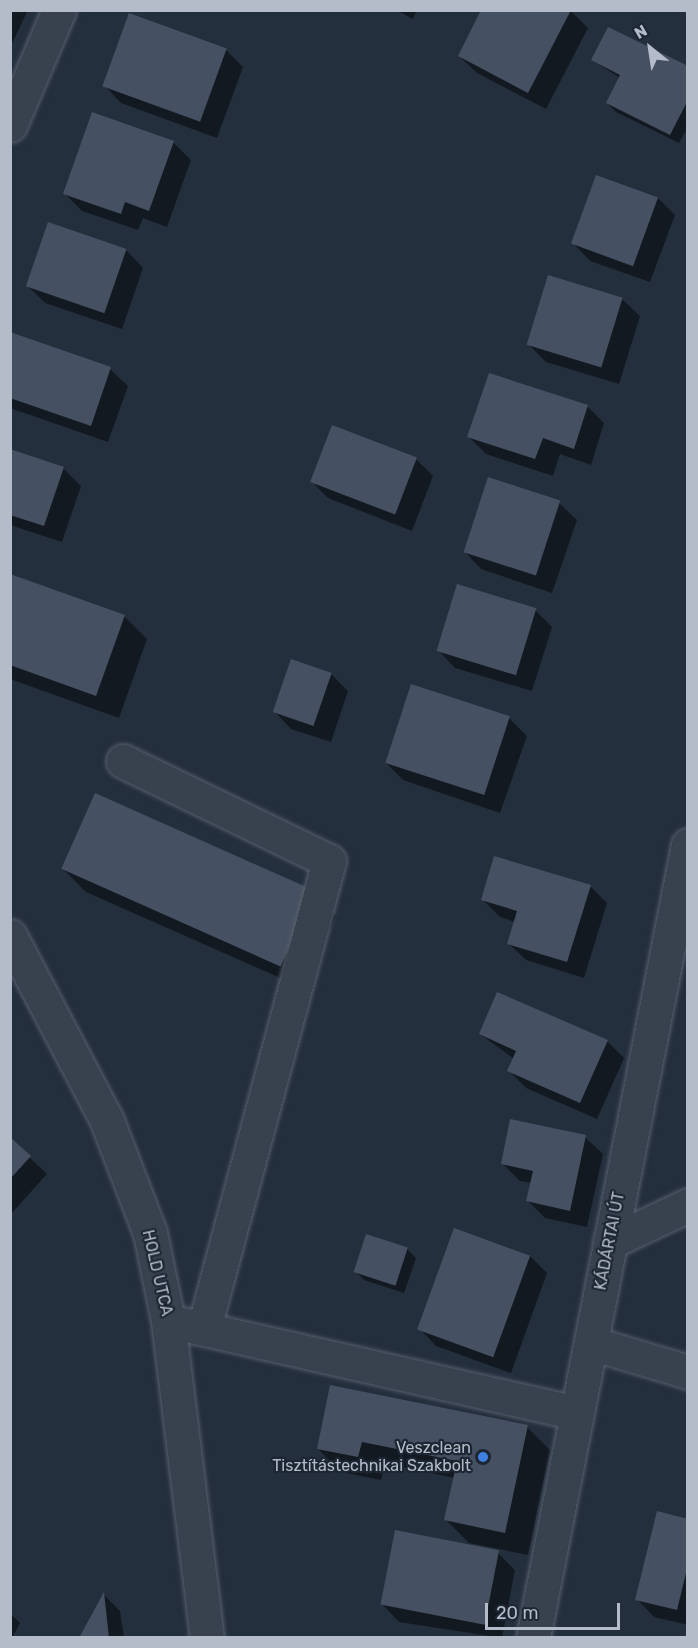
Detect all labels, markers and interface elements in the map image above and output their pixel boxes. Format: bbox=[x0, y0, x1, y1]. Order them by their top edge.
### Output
north arrow bbox=[620, 18, 680, 78]
text: N bbox=[631, 21, 650, 43]
street label: KÁDÁRTAI ÚT bbox=[591, 1190, 629, 1292]
street label: HOLD UTCA bbox=[138, 1228, 176, 1318]
place label: Veszclean Tisztítástechnikai Szakbolt bbox=[272, 1438, 471, 1476]
marker: Veszclean Tisztítástechnikai Szakbolt bbox=[476, 1450, 490, 1464]
scale bar bbox=[488, 1591, 623, 1629]
text: 20 m bbox=[496, 1602, 538, 1624]

